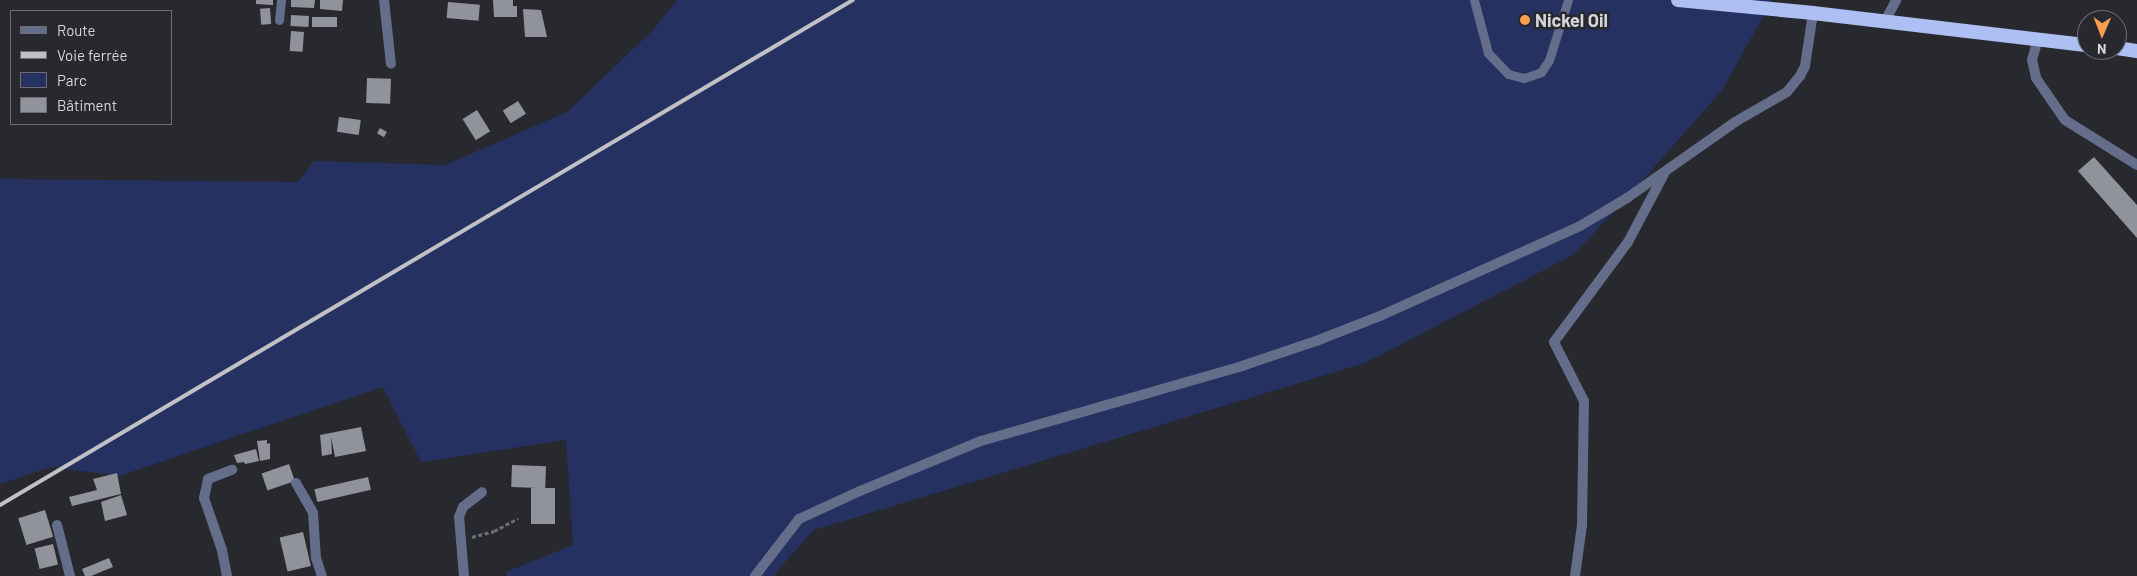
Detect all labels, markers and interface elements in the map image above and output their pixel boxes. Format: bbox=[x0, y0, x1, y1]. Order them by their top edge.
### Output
place label: Nickel Oil bbox=[1535, 9, 1608, 31]
legend bbox=[10, 10, 172, 125]
north arrow bbox=[2077, 10, 2127, 60]
marker: Nickel Oil bbox=[1519, 14, 1531, 26]
text: Route bbox=[57, 21, 96, 39]
text: N bbox=[2097, 41, 2107, 58]
text: Voie ferrée bbox=[57, 46, 128, 64]
text: Parc bbox=[57, 71, 87, 89]
text: Bâtiment bbox=[57, 96, 117, 114]

